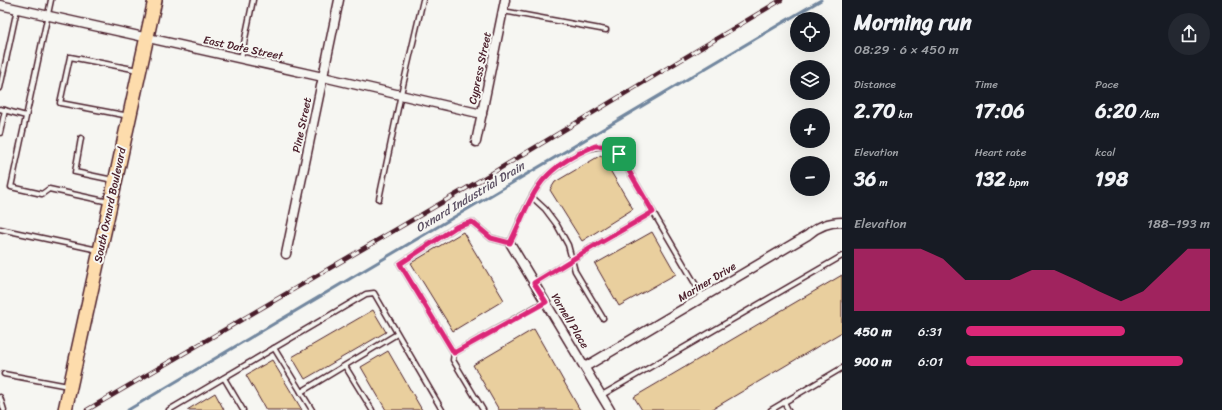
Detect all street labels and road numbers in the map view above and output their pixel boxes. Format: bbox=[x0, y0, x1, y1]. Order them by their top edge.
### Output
street label: East Date Street bbox=[201, 30, 285, 66]
street label: Cypress Street bbox=[463, 30, 497, 106]
street label: Pine Street bbox=[287, 95, 317, 154]
street label: South Oxnard Boulevard bbox=[89, 144, 132, 264]
street label: Mariner Drive bbox=[674, 257, 740, 307]
street label: Yarnell Place bbox=[546, 289, 594, 353]

